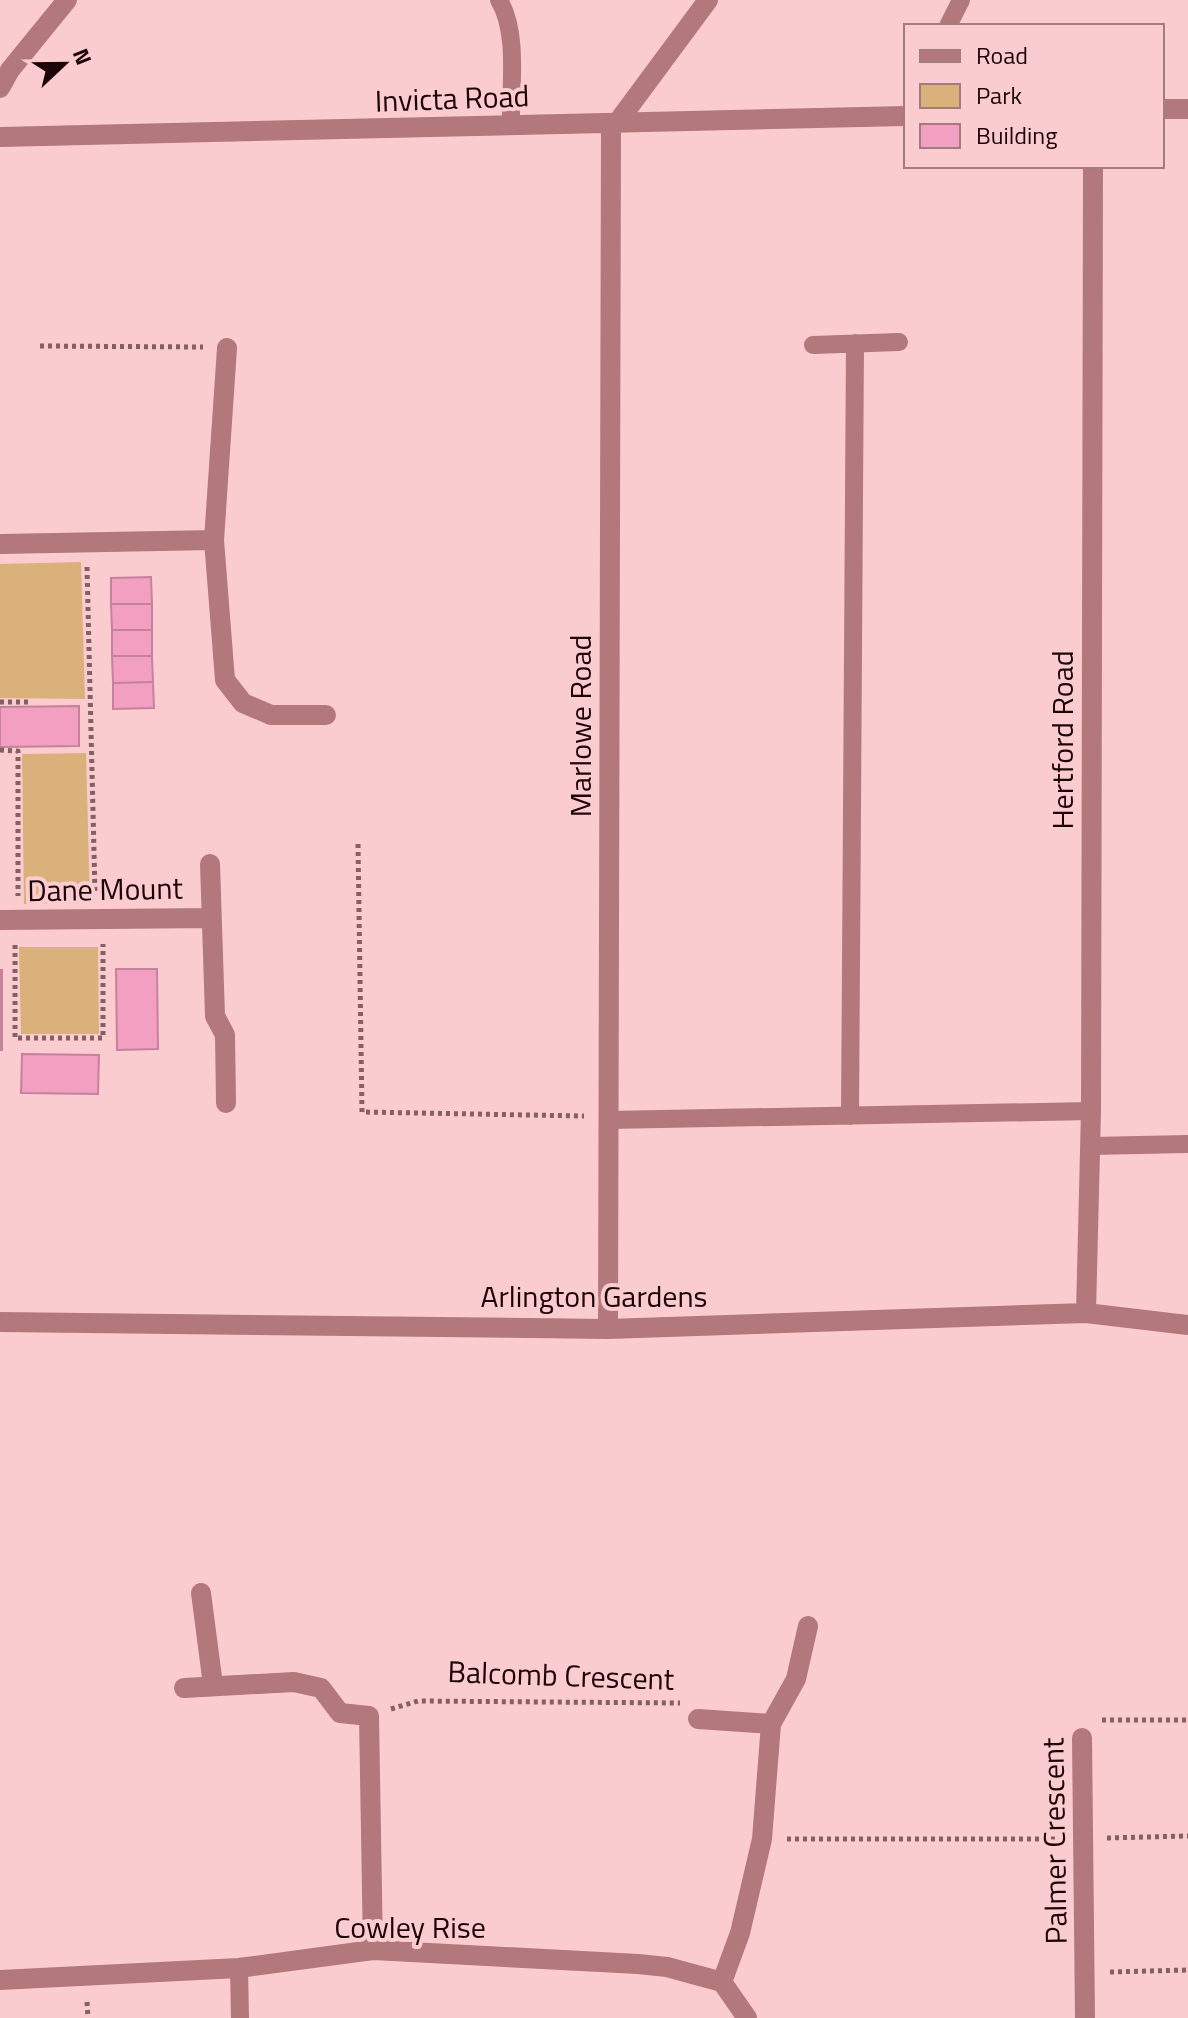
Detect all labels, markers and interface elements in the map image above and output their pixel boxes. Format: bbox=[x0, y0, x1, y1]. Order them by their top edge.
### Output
north arrow bbox=[24, 24, 104, 104]
legend bbox=[904, 24, 1164, 168]
text: Road bbox=[976, 37, 1028, 73]
text: N bbox=[64, 43, 101, 70]
street label: Invicta Road bbox=[374, 72, 530, 124]
text: Park bbox=[976, 77, 1022, 113]
text: Building bbox=[976, 117, 1058, 153]
street label: Marlowe Road bbox=[557, 635, 603, 817]
street label: Hertford Road bbox=[1039, 650, 1085, 830]
street label: Dane Mount bbox=[27, 865, 184, 913]
street label: Arlington Gardens bbox=[481, 1273, 707, 1319]
street label: Balcomb Crescent bbox=[447, 1648, 676, 1702]
street label: Palmer Crescent bbox=[1029, 1737, 1079, 1945]
street label: Cowley Rise bbox=[334, 1904, 486, 1950]

